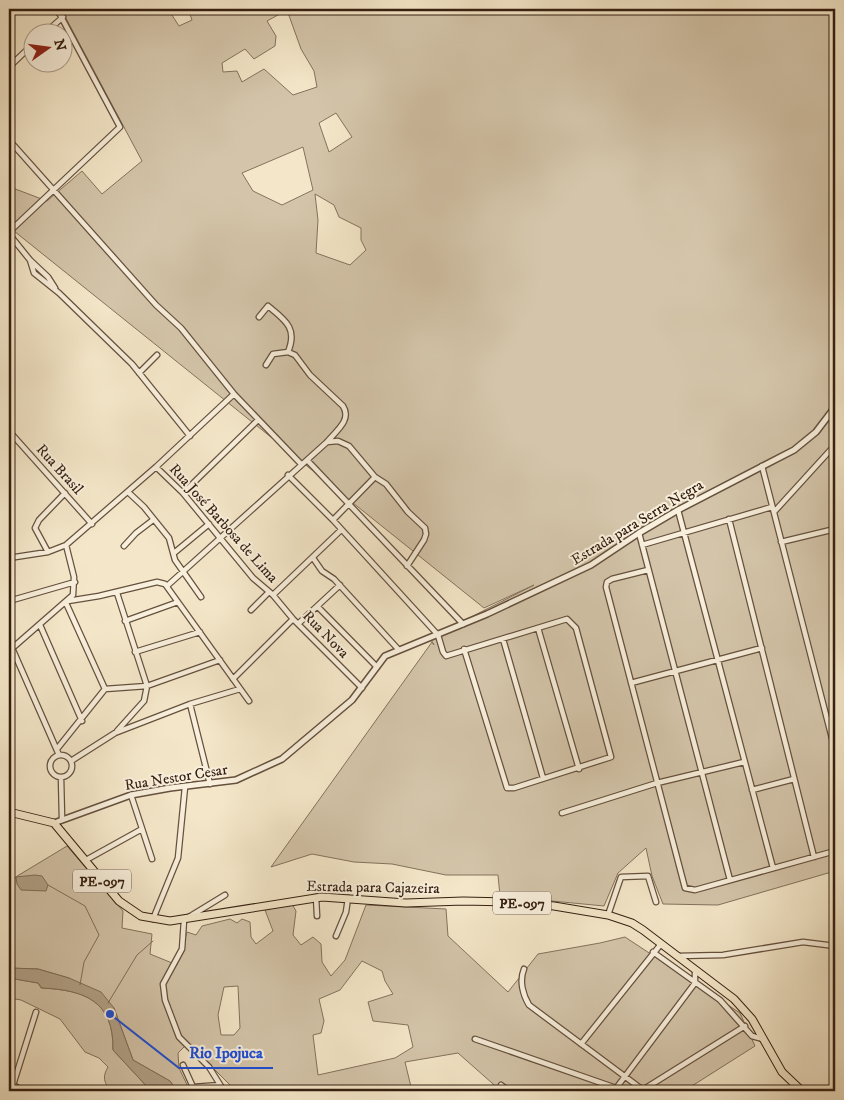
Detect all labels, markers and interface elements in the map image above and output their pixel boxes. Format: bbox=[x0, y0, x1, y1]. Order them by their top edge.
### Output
north arrow bbox=[22, 22, 72, 72]
text: N bbox=[50, 37, 70, 53]
street label: Rua Brasil bbox=[32, 440, 88, 499]
street label: Rua José Barbosa de Lima bbox=[165, 460, 283, 587]
street label: Estrada para Serra Negra bbox=[568, 475, 707, 569]
street label: Rua Nova bbox=[298, 606, 353, 663]
street label: Rua Nestor Cesar bbox=[123, 760, 229, 795]
road number: PE-097 bbox=[73, 869, 131, 892]
street label: Estrada para Cajazeira bbox=[306, 877, 440, 898]
road number: PE-097 bbox=[493, 891, 551, 914]
callout: Rio Ipojuca bbox=[179, 1037, 273, 1068]
text: Rio Ipojuca bbox=[189, 1043, 264, 1063]

